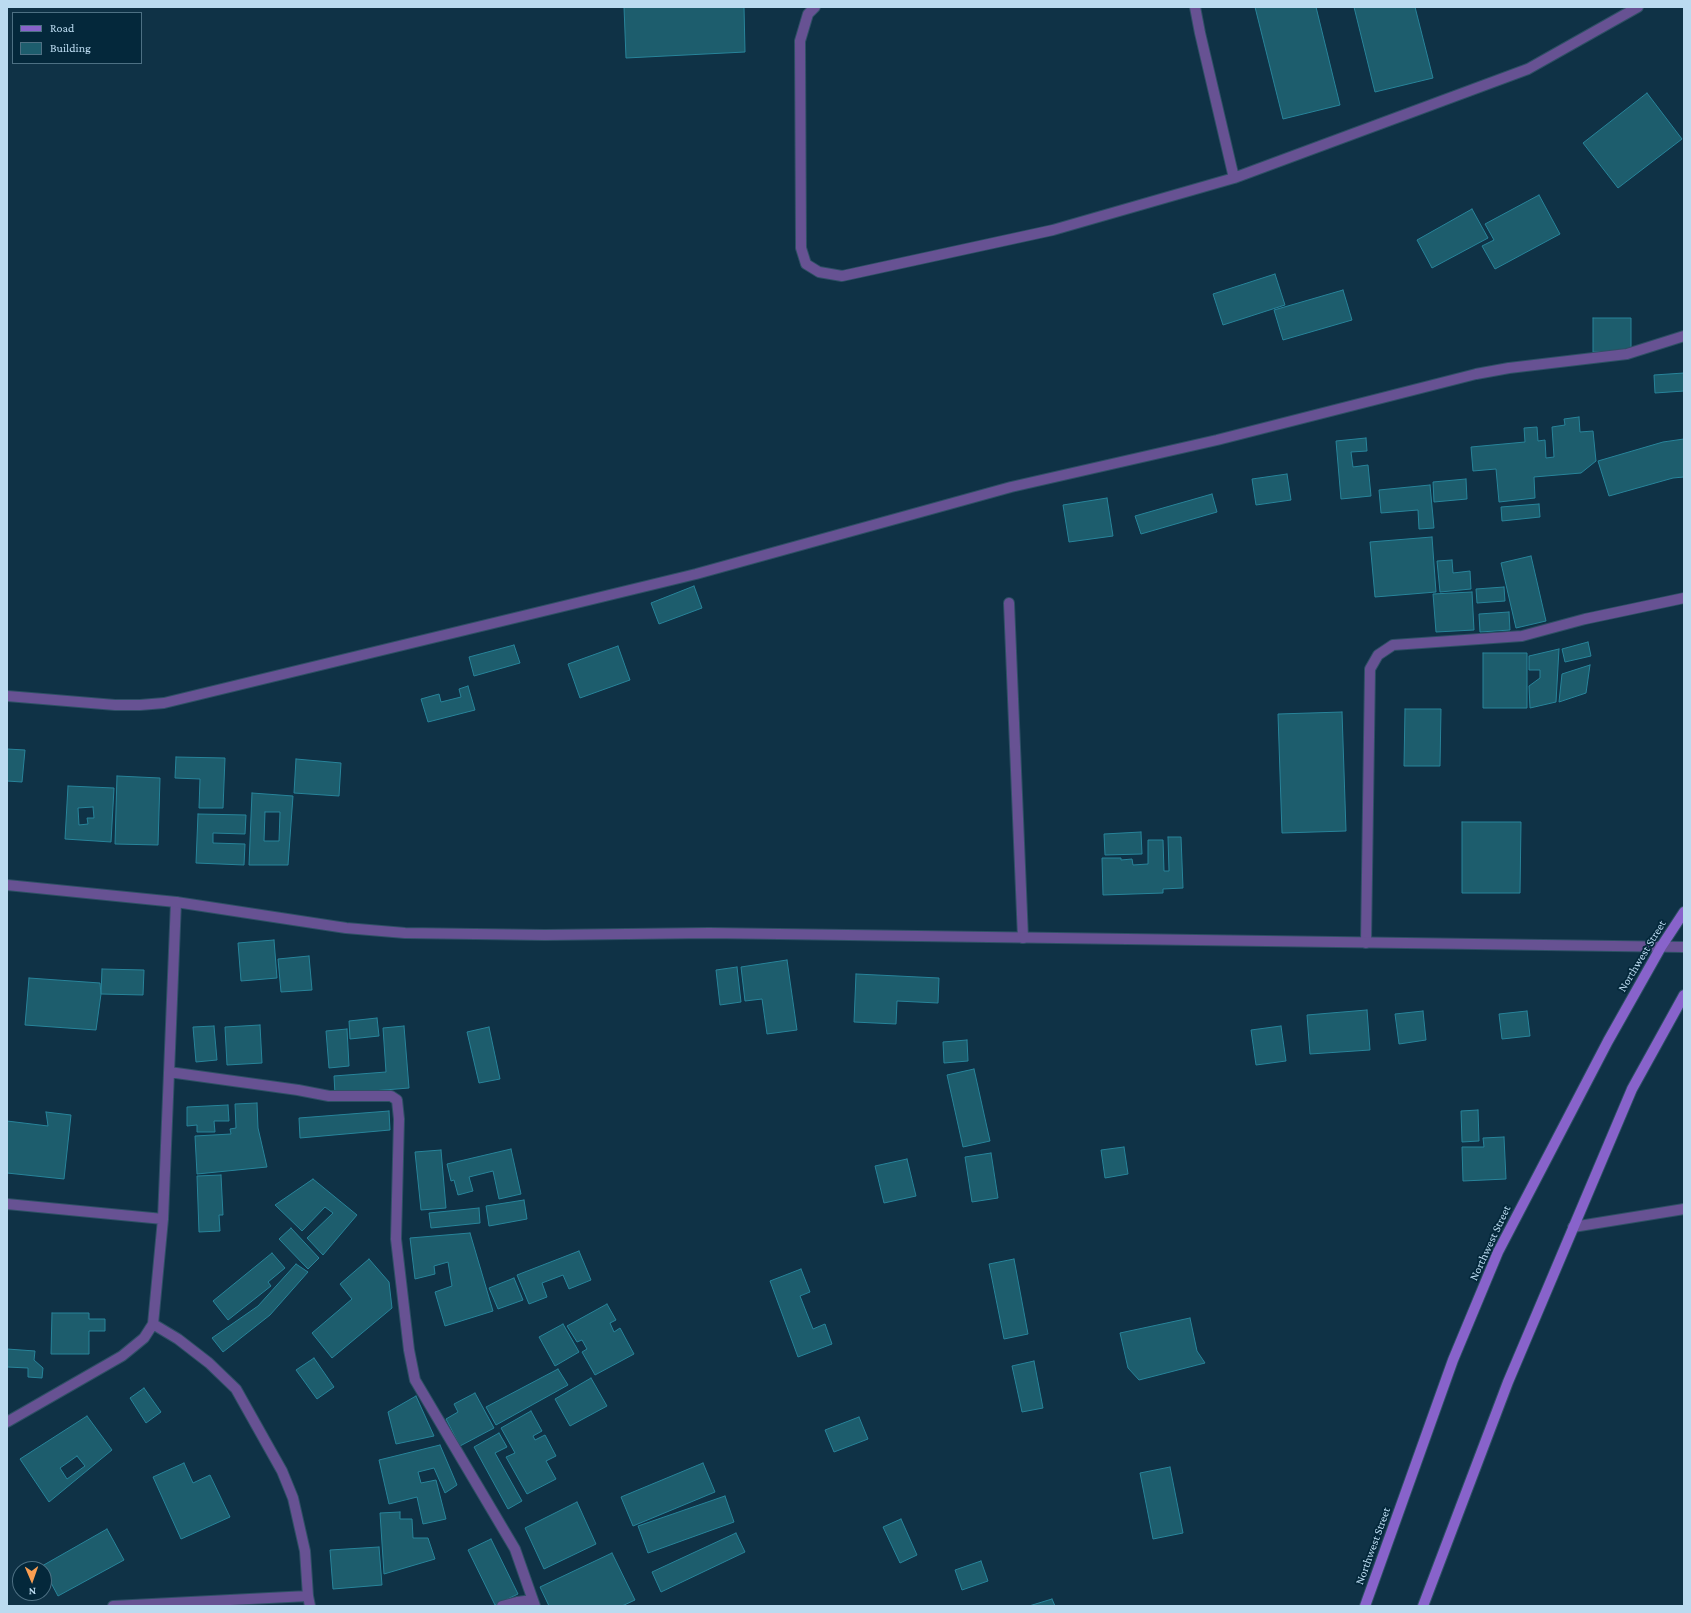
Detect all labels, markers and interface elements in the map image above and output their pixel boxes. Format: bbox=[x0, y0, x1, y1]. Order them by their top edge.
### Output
legend bbox=[12, 12, 142, 64]
text: Road bbox=[50, 21, 74, 35]
text: Building bbox=[50, 41, 91, 55]
street label: Northwest Street bbox=[1615, 917, 1669, 995]
street label: Northwest Street bbox=[1466, 1203, 1514, 1283]
street label: Northwest Street bbox=[1352, 1505, 1394, 1587]
north arrow bbox=[12, 1561, 52, 1601]
text: N bbox=[28, 1586, 36, 1598]

